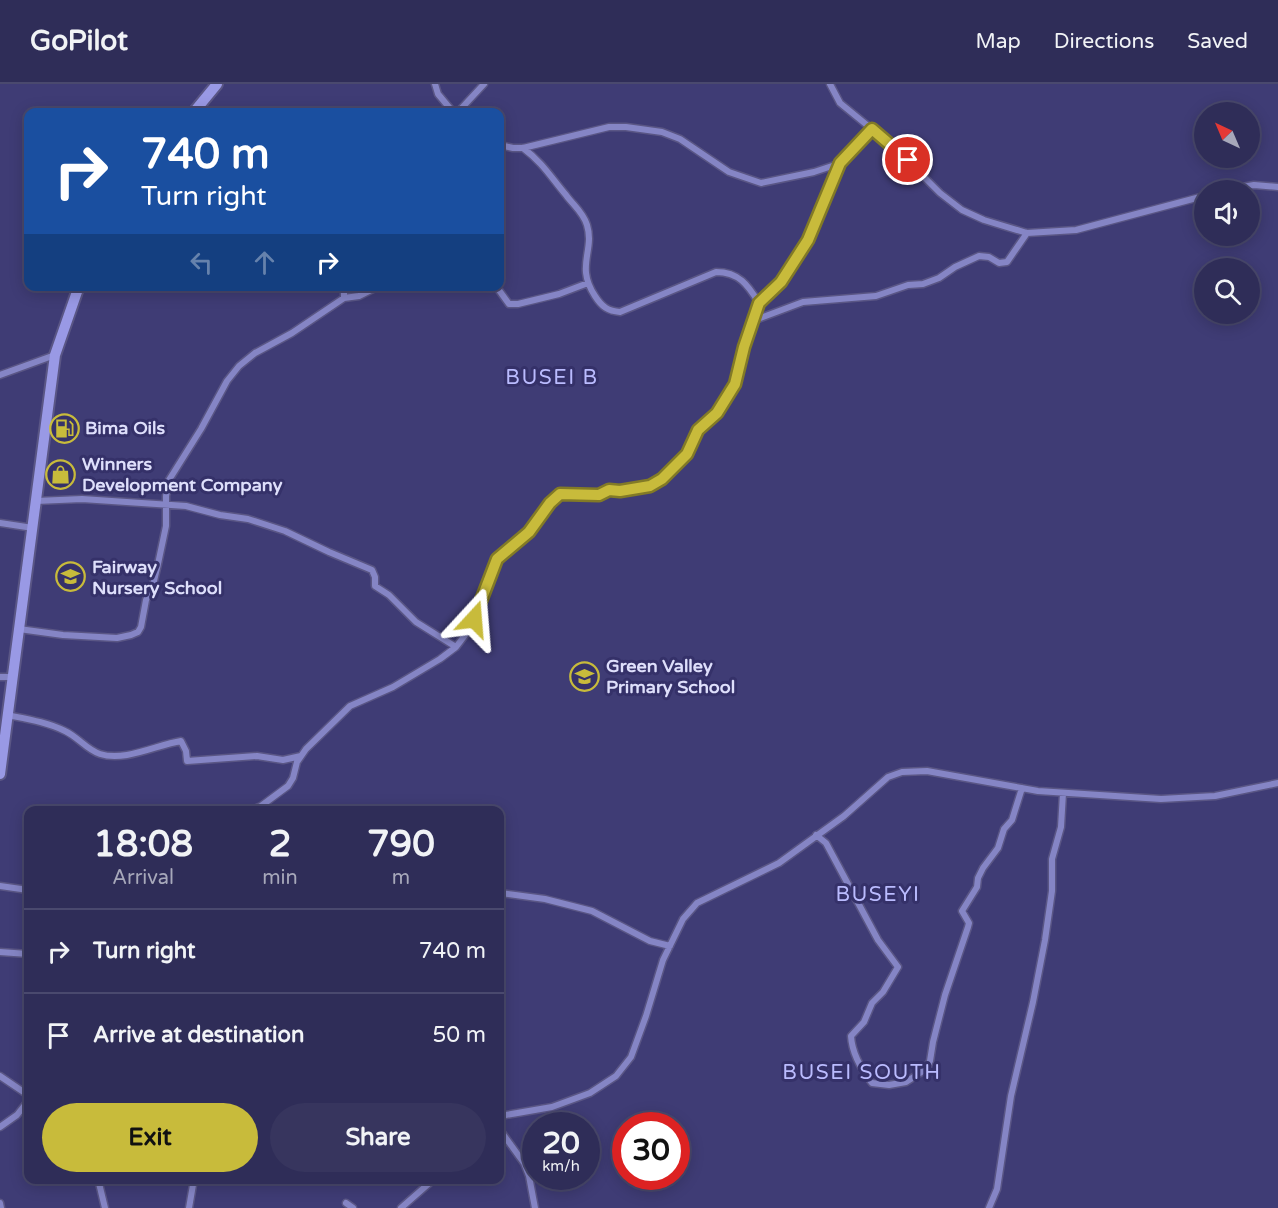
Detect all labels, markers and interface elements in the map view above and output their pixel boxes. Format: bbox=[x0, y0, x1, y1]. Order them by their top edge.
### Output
text: GoPilot bbox=[30, 24, 128, 58]
text: Map bbox=[975, 29, 1021, 54]
text: Directions bbox=[1054, 29, 1154, 54]
text: Saved bbox=[1187, 29, 1248, 54]
north arrow bbox=[1194, 102, 1260, 168]
map controls bbox=[1194, 102, 1260, 324]
text: 740 m bbox=[141, 129, 270, 180]
icon: right bbox=[42, 132, 120, 210]
pin bbox=[882, 134, 933, 185]
icon: arrive bbox=[891, 143, 924, 176]
text: Turn right bbox=[141, 180, 267, 213]
button: sound bbox=[1194, 180, 1260, 246]
icon: left bbox=[185, 246, 218, 279]
icon: ahead bbox=[248, 246, 281, 279]
icon: right bbox=[311, 246, 344, 279]
button: search bbox=[1194, 258, 1260, 324]
district label: BUSEI B bbox=[505, 365, 599, 390]
fuel station icon: Bima Oils bbox=[48, 412, 80, 444]
place label: Bima Oils bbox=[85, 417, 166, 439]
place label: Winners Development Company bbox=[82, 453, 283, 496]
shop icon: Winners Development Company bbox=[45, 458, 77, 490]
place label: Fairway Nursery School bbox=[92, 556, 222, 599]
school or university icon: Fairway Nursery School bbox=[55, 561, 87, 593]
position arrow bbox=[442, 587, 506, 651]
place label: Green Valley Primary School bbox=[606, 655, 735, 698]
school or university icon: Green Valley Primary School bbox=[569, 660, 601, 692]
text: 18:08 bbox=[93, 823, 193, 866]
text: 2 bbox=[269, 823, 291, 866]
text: 790 bbox=[367, 823, 435, 866]
text: Arrival bbox=[112, 866, 174, 890]
text: min bbox=[262, 866, 298, 890]
text: m bbox=[392, 866, 410, 890]
district label: BUSEYI bbox=[835, 882, 921, 907]
icon: right bbox=[42, 935, 75, 968]
text: Turn right bbox=[93, 938, 195, 964]
text: 740 m bbox=[419, 938, 486, 964]
icon: arrive bbox=[42, 1019, 75, 1052]
text: Arrive at destination bbox=[93, 1022, 304, 1048]
text: 50 m bbox=[432, 1022, 486, 1048]
district label: BUSEI SOUTH bbox=[782, 1060, 942, 1085]
button: Exit bbox=[42, 1103, 258, 1172]
button: Share bbox=[270, 1103, 486, 1172]
speed limit sign: 30 bbox=[612, 1112, 690, 1190]
text: 20 bbox=[542, 1125, 580, 1162]
text: km/h bbox=[542, 1157, 580, 1175]

